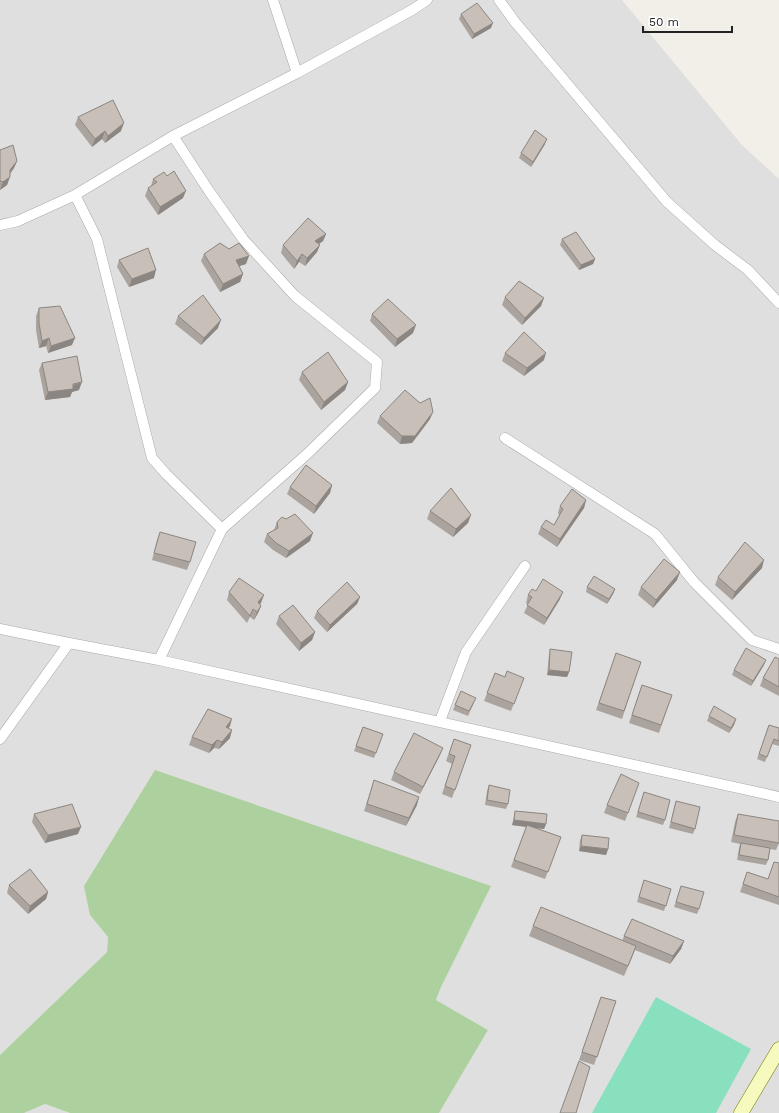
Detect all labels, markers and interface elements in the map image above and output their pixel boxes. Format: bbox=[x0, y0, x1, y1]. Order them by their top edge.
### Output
scale bar bbox=[643, 8, 732, 34]
text: 50 m bbox=[649, 15, 679, 29]

